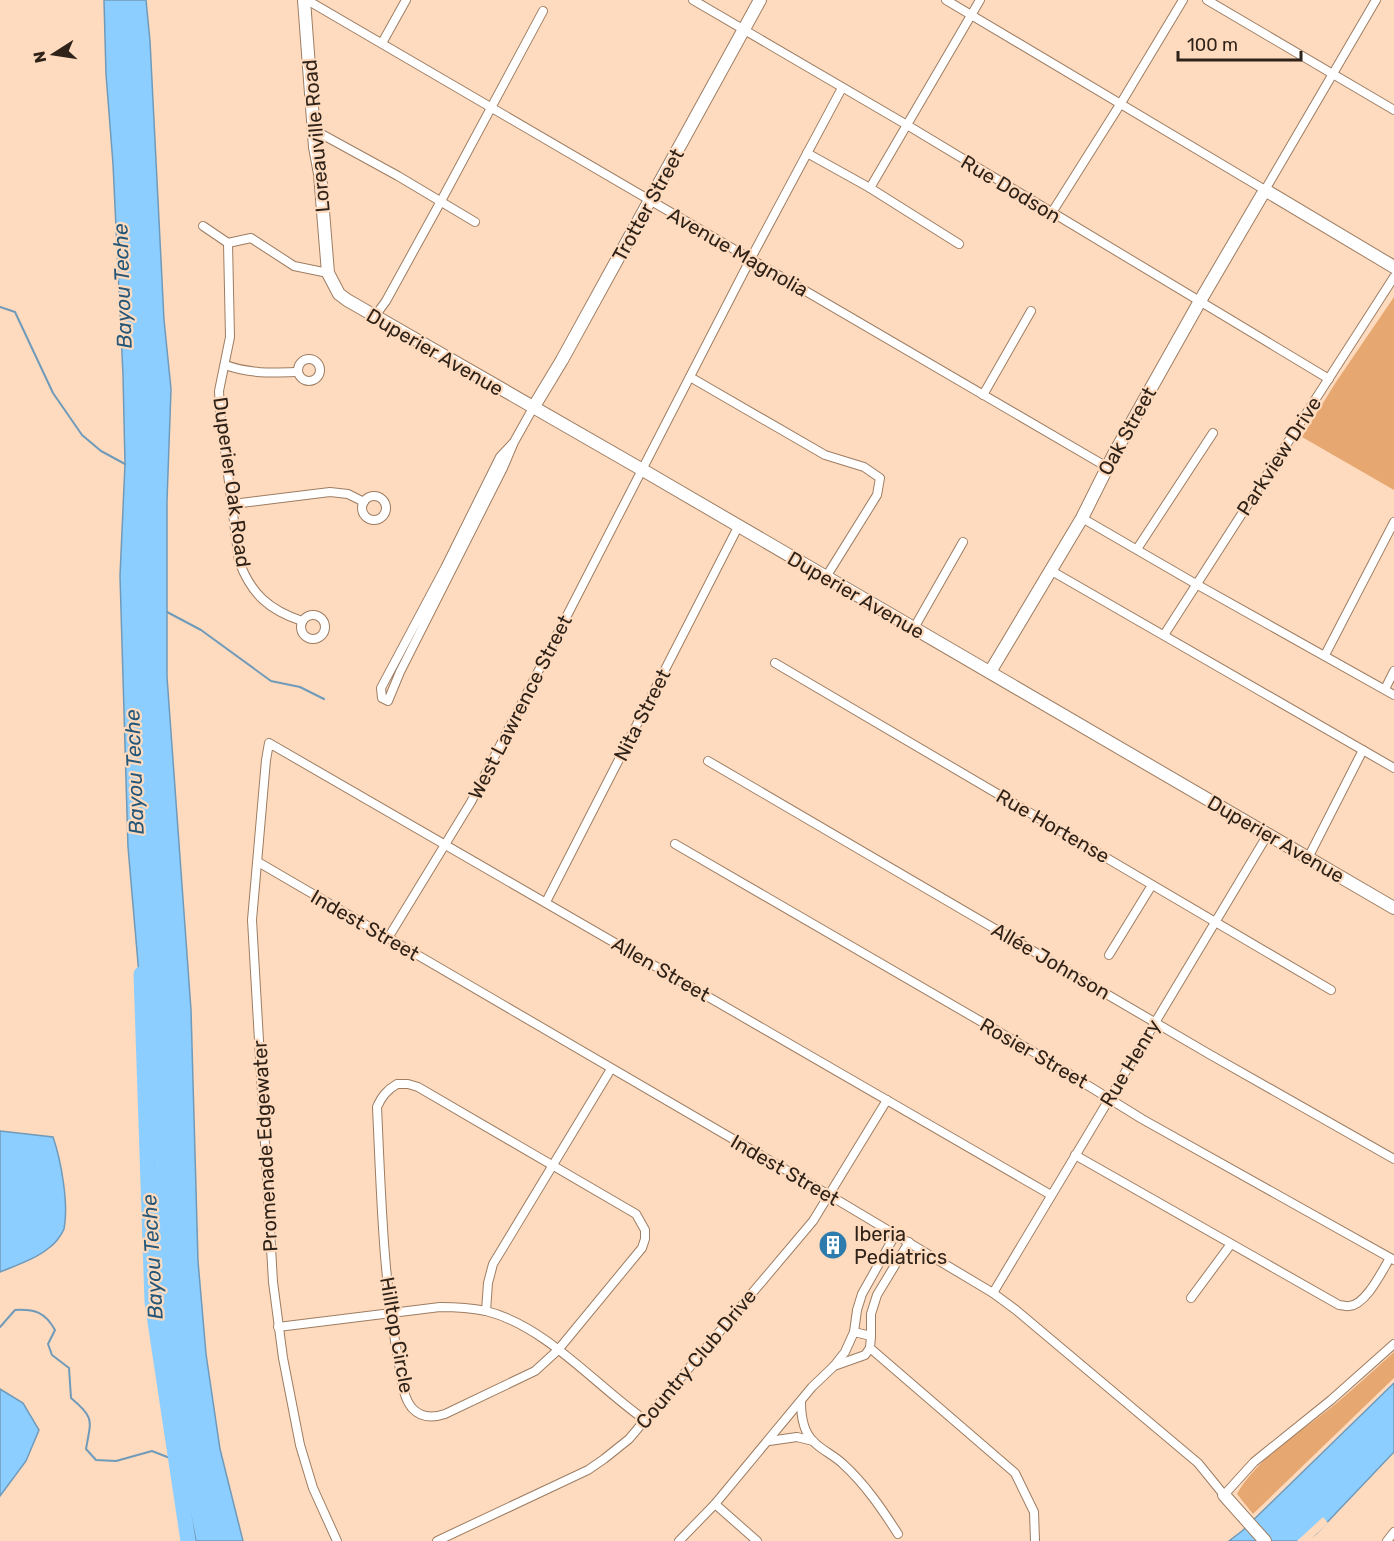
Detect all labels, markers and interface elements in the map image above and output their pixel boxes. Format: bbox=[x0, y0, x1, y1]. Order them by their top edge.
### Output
north arrow bbox=[24, 24, 84, 84]
scale bar bbox=[1178, 24, 1301, 62]
text: 100 m bbox=[1187, 34, 1238, 56]
text: N bbox=[29, 49, 50, 65]
street label: Loreauville Road bbox=[297, 59, 335, 213]
street label: Trotter Street bbox=[607, 144, 689, 266]
street label: Rue Dodson bbox=[957, 150, 1065, 228]
street label: Avenue Magnolia bbox=[664, 202, 812, 302]
water label: Bayou Teche bbox=[107, 223, 137, 349]
street label: Duperier Avenue bbox=[362, 303, 508, 401]
street label: Oak Street bbox=[1093, 382, 1161, 479]
street label: Parkview Drive bbox=[1232, 392, 1326, 520]
street label: Duperier Oak Road bbox=[208, 395, 256, 569]
street label: Duperier Avenue bbox=[783, 546, 929, 644]
street label: West Lawrence Street bbox=[463, 611, 577, 803]
street label: Nita Street bbox=[609, 665, 676, 765]
water label: Bayou Teche bbox=[119, 709, 149, 835]
street label: Rue Hortense bbox=[992, 784, 1114, 868]
street label: Duperier Avenue bbox=[1203, 790, 1349, 888]
street label: Indest Street bbox=[306, 884, 424, 966]
street label: Allée Johnson bbox=[988, 917, 1114, 1005]
street label: Allen Street bbox=[608, 931, 714, 1007]
street label: Rosier Street bbox=[976, 1012, 1092, 1094]
street label: Rue Henry bbox=[1095, 1015, 1165, 1111]
street label: Promenade Edgewater bbox=[247, 1039, 283, 1252]
street label: Indest Street bbox=[726, 1129, 844, 1211]
water label: Bayou Teche bbox=[136, 1194, 168, 1320]
place label: Iberia Pediatrics bbox=[854, 1222, 947, 1269]
building icon: Iberia Pediatrics bbox=[817, 1229, 849, 1261]
street label: Hilltop Circle bbox=[375, 1275, 419, 1395]
street label: Country Club Drive bbox=[631, 1284, 761, 1434]

